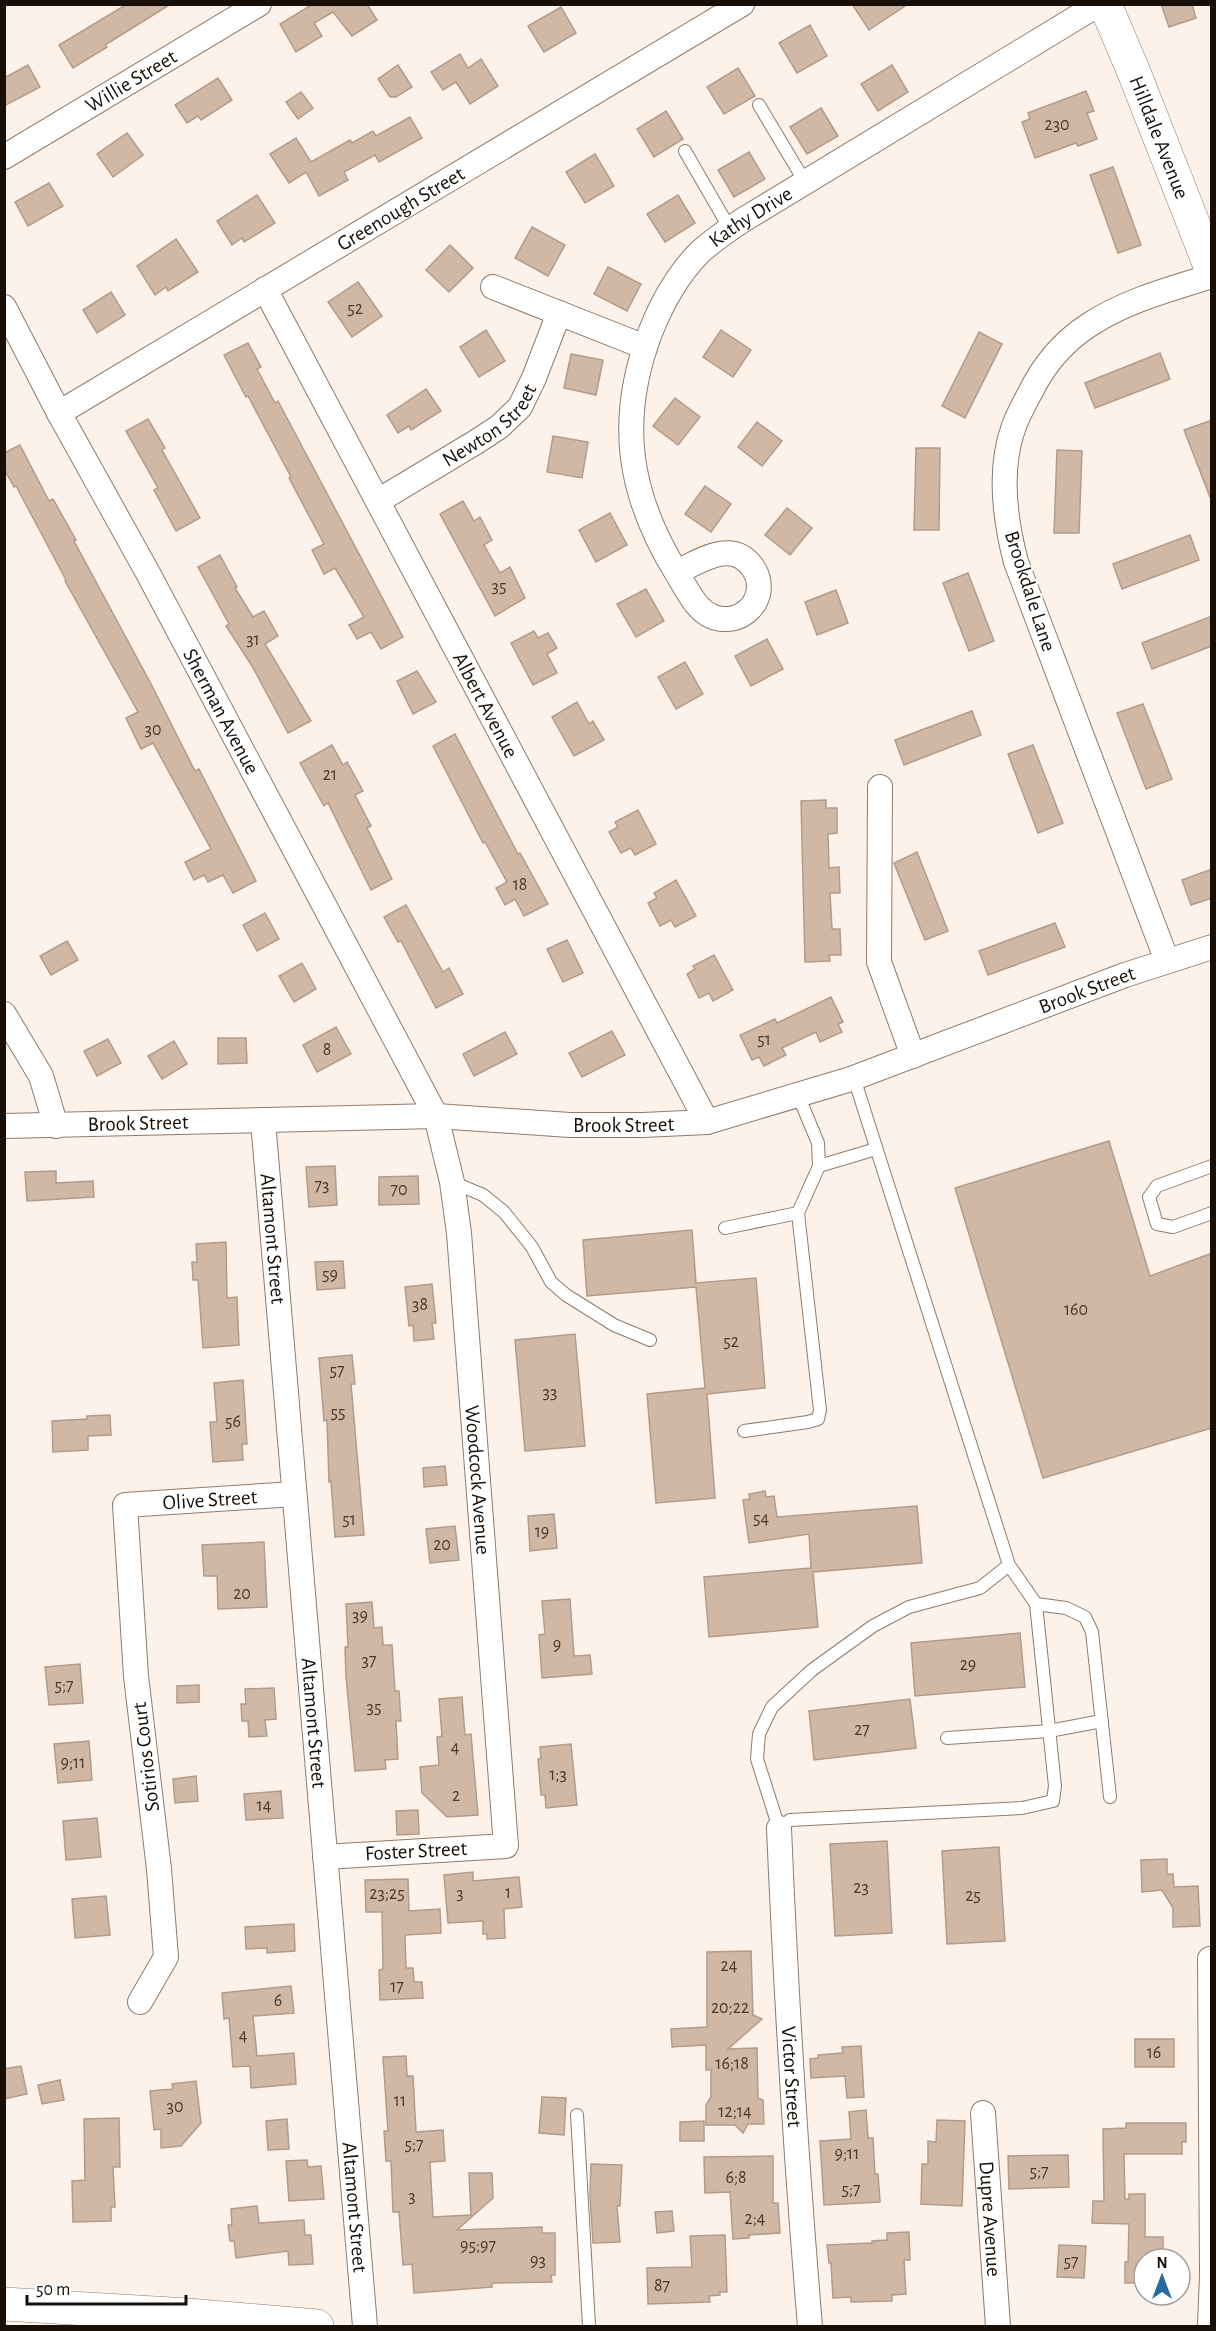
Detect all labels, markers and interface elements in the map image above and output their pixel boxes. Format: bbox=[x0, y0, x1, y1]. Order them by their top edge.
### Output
street label: Willie Street bbox=[82, 45, 180, 116]
street label: Hilldale Avenue bbox=[1126, 73, 1193, 202]
house number: 230 bbox=[1044, 116, 1070, 134]
street label: Greenough Street bbox=[333, 162, 468, 255]
street label: Kathy Drive bbox=[705, 182, 796, 251]
house number: 52 bbox=[347, 300, 363, 318]
street label: Newton Street bbox=[439, 380, 540, 470]
street label: Brookdale Lane bbox=[1001, 528, 1059, 654]
house number: 35 bbox=[492, 578, 506, 596]
house number: 31 bbox=[246, 631, 260, 649]
street label: Sherman Avenue bbox=[179, 645, 263, 778]
street label: Albert Avenue bbox=[449, 649, 522, 761]
house number: 30 bbox=[145, 721, 161, 739]
house number: 21 bbox=[323, 766, 337, 784]
house number: 18 bbox=[513, 876, 527, 894]
street label: Brook Street bbox=[1036, 962, 1138, 1017]
house number: 51 bbox=[757, 1031, 771, 1049]
house number: 8 bbox=[323, 1041, 331, 1059]
street label: Brook Street bbox=[87, 1111, 189, 1135]
street label: Brook Street bbox=[573, 1113, 675, 1136]
street label: Altamont Street bbox=[257, 1172, 289, 1305]
house number: 73 bbox=[315, 1177, 329, 1195]
house number: 70 bbox=[390, 1181, 408, 1199]
house number: 59 bbox=[322, 1266, 338, 1284]
house number: 38 bbox=[412, 1296, 428, 1314]
house number: 160 bbox=[1064, 1301, 1088, 1319]
house number: 52 bbox=[723, 1333, 739, 1351]
house number: 57 bbox=[329, 1362, 345, 1380]
house number: 33 bbox=[543, 1384, 557, 1402]
house number: 55 bbox=[330, 1404, 346, 1422]
street label: Woodcock Avenue bbox=[462, 1404, 494, 1555]
house number: 56 bbox=[225, 1413, 241, 1431]
street label: Olive Street bbox=[162, 1486, 258, 1513]
house number: 54 bbox=[753, 1510, 769, 1528]
house number: 51 bbox=[342, 1511, 356, 1529]
house number: 19 bbox=[535, 1523, 549, 1541]
house number: 20 bbox=[433, 1536, 451, 1554]
house number: 20 bbox=[233, 1585, 251, 1603]
house number: 39 bbox=[352, 1607, 368, 1625]
house number: 9 bbox=[553, 1636, 561, 1654]
house number: 37 bbox=[362, 1652, 376, 1670]
house number: 29 bbox=[960, 1656, 976, 1674]
street label: Altamont Street bbox=[298, 1657, 330, 1789]
house number: 5;7 bbox=[54, 1677, 74, 1695]
house number: 35 bbox=[367, 1699, 381, 1717]
street label: Sotirios Court bbox=[129, 1701, 163, 1813]
house number: 27 bbox=[854, 1721, 870, 1739]
house number: 4 bbox=[451, 1739, 460, 1757]
house number: 9;11 bbox=[61, 1754, 85, 1772]
house number: 1;3 bbox=[549, 1766, 567, 1784]
house number: 2 bbox=[452, 1787, 460, 1805]
house number: 14 bbox=[257, 1797, 272, 1815]
street label: Foster Street bbox=[364, 1838, 468, 1864]
house number: 23 bbox=[853, 1879, 869, 1897]
house number: 1 bbox=[505, 1884, 511, 1902]
house number: 23;25 bbox=[369, 1885, 405, 1903]
house number: 3 bbox=[456, 1885, 464, 1903]
house number: 25 bbox=[965, 1887, 981, 1905]
house number: 24 bbox=[721, 1957, 738, 1975]
house number: 17 bbox=[390, 1978, 404, 1996]
house number: 6 bbox=[274, 1992, 282, 2010]
house number: 20;22 bbox=[711, 1999, 749, 2017]
street label: Victor Street bbox=[778, 2025, 806, 2128]
house number: 4 bbox=[239, 2027, 248, 2045]
house number: 16 bbox=[1147, 2044, 1161, 2062]
house number: 16;18 bbox=[715, 2055, 749, 2073]
house number: 11 bbox=[394, 2092, 406, 2110]
house number: 30 bbox=[167, 2098, 183, 2116]
house number: 12;14 bbox=[718, 2103, 752, 2121]
house number: 5;7 bbox=[404, 2136, 424, 2154]
street label: Altamont Street bbox=[339, 2141, 371, 2274]
house number: 9;11 bbox=[835, 2145, 859, 2163]
street label: Dupre Avenue bbox=[976, 2160, 1005, 2277]
house number: 5;7 bbox=[1029, 2163, 1049, 2181]
house number: 6;8 bbox=[725, 2169, 747, 2187]
house number: 5;7 bbox=[841, 2181, 861, 2199]
house number: 3 bbox=[408, 2188, 416, 2206]
house number: 2;4 bbox=[745, 2210, 766, 2228]
house number: 95;97 bbox=[460, 2237, 496, 2255]
north arrow bbox=[1132, 2247, 1192, 2307]
house number: 93 bbox=[530, 2252, 546, 2270]
house number: 57 bbox=[1063, 2253, 1079, 2271]
text: N bbox=[1156, 2255, 1168, 2271]
scale bar bbox=[27, 2268, 186, 2306]
house number: 87 bbox=[654, 2277, 670, 2295]
text: 50 m bbox=[36, 2281, 70, 2299]

